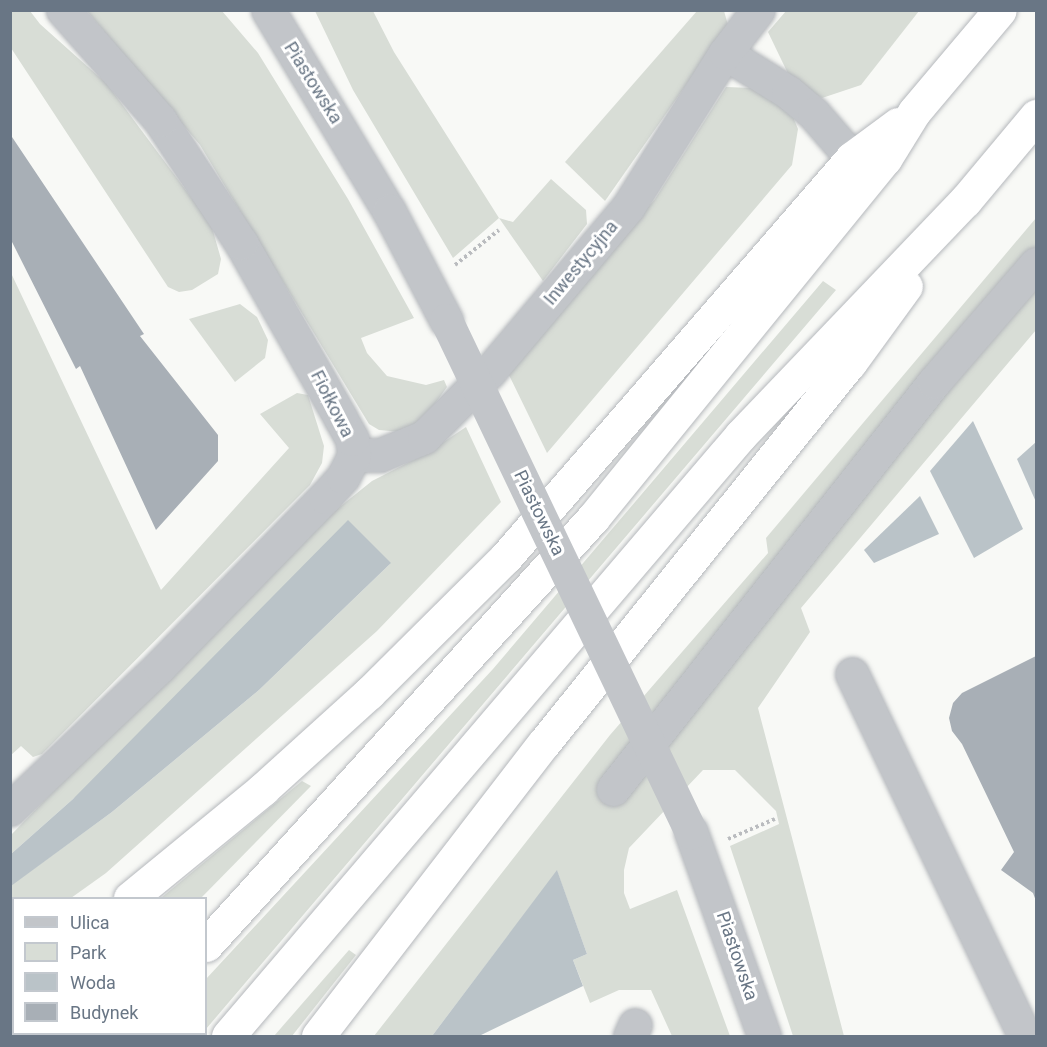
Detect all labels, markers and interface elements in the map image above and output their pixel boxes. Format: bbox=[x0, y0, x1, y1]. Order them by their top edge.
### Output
street label: Piastowska bbox=[279, 38, 347, 128]
street label: Inwestycyjna bbox=[539, 216, 623, 310]
street label: Fiołkowa bbox=[306, 367, 358, 441]
street label: Piastowska bbox=[509, 467, 569, 559]
legend bbox=[12, 897, 207, 1035]
street label: Piastowska bbox=[712, 909, 762, 1003]
text: Ulica bbox=[70, 912, 110, 933]
text: Park bbox=[70, 942, 106, 963]
text: Woda bbox=[70, 972, 116, 993]
text: Budynek bbox=[70, 1002, 138, 1023]

